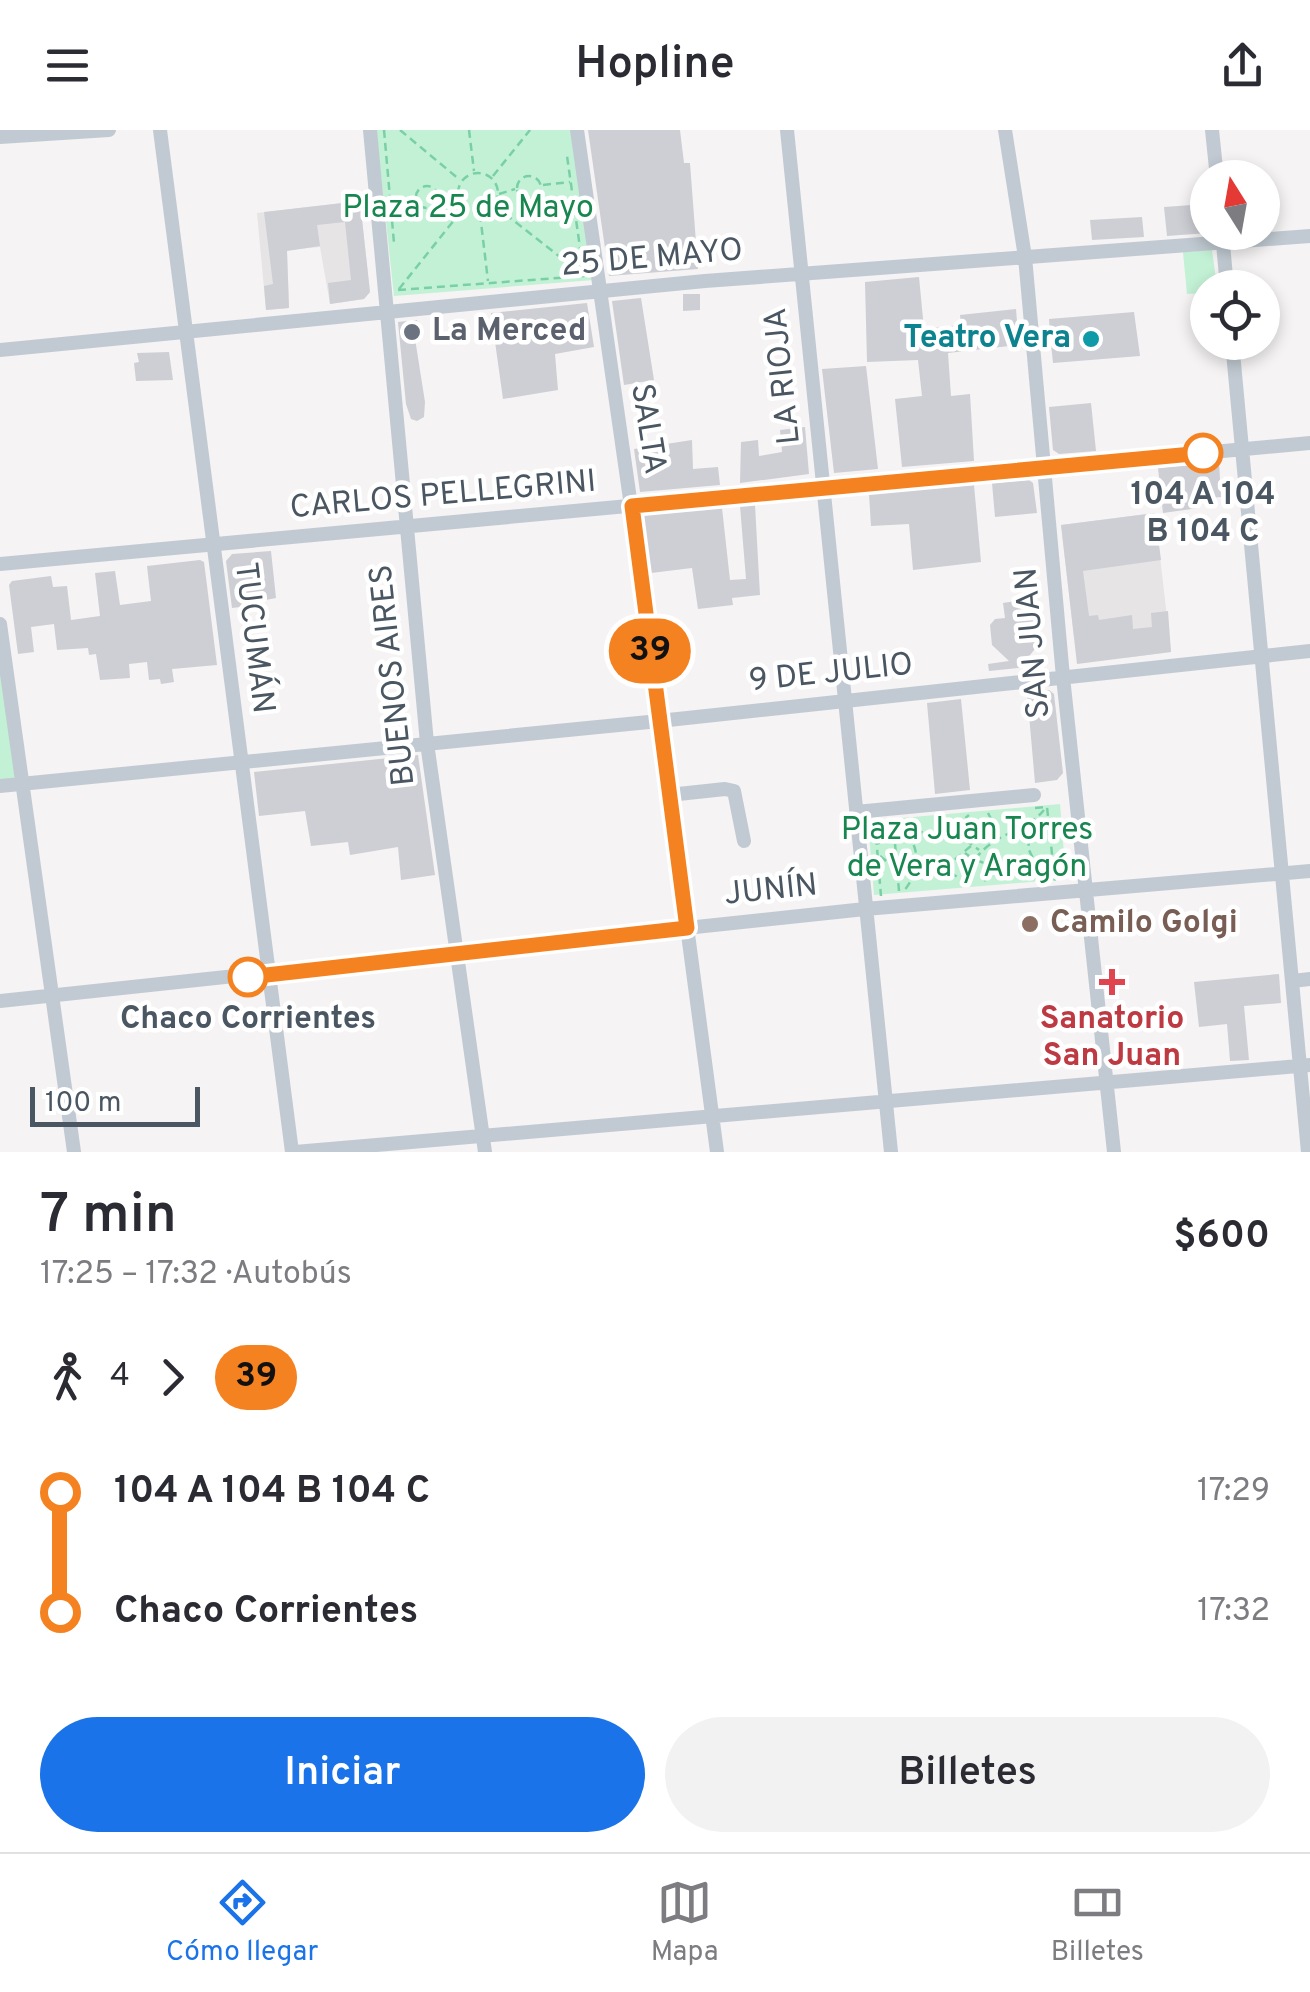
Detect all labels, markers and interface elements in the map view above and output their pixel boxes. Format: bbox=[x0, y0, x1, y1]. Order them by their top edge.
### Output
text: Hopline bbox=[575, 37, 735, 94]
icon: menu bbox=[40, 38, 95, 93]
icon: share bbox=[1215, 38, 1270, 93]
north arrow bbox=[1190, 160, 1280, 250]
map controls bbox=[1190, 160, 1280, 360]
park label: Plaza 25 de Mayo bbox=[342, 189, 594, 229]
street label: 25 DE MAYO bbox=[559, 231, 745, 287]
button: locate bbox=[1190, 270, 1280, 360]
street label: LA RIOJA bbox=[757, 306, 811, 446]
place label: La Merced bbox=[432, 312, 586, 352]
place label: Teatro Vera bbox=[903, 319, 1071, 359]
marker: La Merced bbox=[401, 321, 423, 343]
marker: Teatro Vera bbox=[1080, 328, 1102, 350]
street label: SALTA bbox=[620, 381, 674, 477]
marker: 104 A 104 B 104 C bbox=[1184, 434, 1222, 472]
street label: CARLOS PELLEGRINI bbox=[288, 463, 598, 529]
place label: 104 A 104 B 104 C bbox=[1130, 476, 1276, 553]
street label: TUCUMÁN bbox=[224, 560, 284, 716]
street label: BUENOS AIRES bbox=[362, 562, 426, 788]
street label: SAN JUAN bbox=[1007, 566, 1061, 720]
line badge: 39 bbox=[605, 618, 695, 684]
text: 39 bbox=[629, 629, 671, 673]
street label: 9 DE JULIO bbox=[747, 646, 915, 702]
park label: Plaza Juan Torres de Vera y Aragón bbox=[841, 811, 1093, 888]
street label: JUNÍN bbox=[722, 864, 820, 916]
place label: Camilo Golgi bbox=[1050, 904, 1238, 944]
marker: Camilo Golgi bbox=[1019, 913, 1041, 935]
marker: Chaco Corrientes bbox=[229, 958, 267, 996]
marker: Sanatorio San Juan bbox=[1099, 969, 1125, 995]
place label: Chaco Corrientes bbox=[120, 1000, 376, 1040]
place label: Sanatorio San Juan bbox=[1040, 1000, 1184, 1077]
scale bar bbox=[30, 1082, 200, 1126]
text: 100 m bbox=[45, 1086, 121, 1122]
text: 7 min bbox=[40, 1182, 177, 1252]
text: $600 bbox=[1174, 1213, 1270, 1262]
text: 17:25 – 17:32 · Autobús bbox=[40, 1255, 352, 1295]
icon: walk bbox=[40, 1350, 95, 1405]
icon: forward bbox=[145, 1350, 200, 1405]
text: 39 bbox=[235, 1355, 277, 1399]
text: 4 bbox=[110, 1357, 130, 1397]
text: 104 A 104 B 104 C bbox=[114, 1468, 430, 1517]
text: 17:29 bbox=[1197, 1472, 1270, 1512]
text: Chaco Corrientes bbox=[114, 1588, 418, 1637]
text: 17:32 bbox=[1197, 1592, 1270, 1632]
button: Iniciar bbox=[40, 1717, 645, 1832]
button: Billetes bbox=[665, 1717, 1270, 1832]
tab: Cómo llegar bbox=[166, 1875, 319, 1971]
tab: Mapa bbox=[651, 1875, 718, 1971]
tab: Billetes bbox=[1051, 1875, 1144, 1971]

